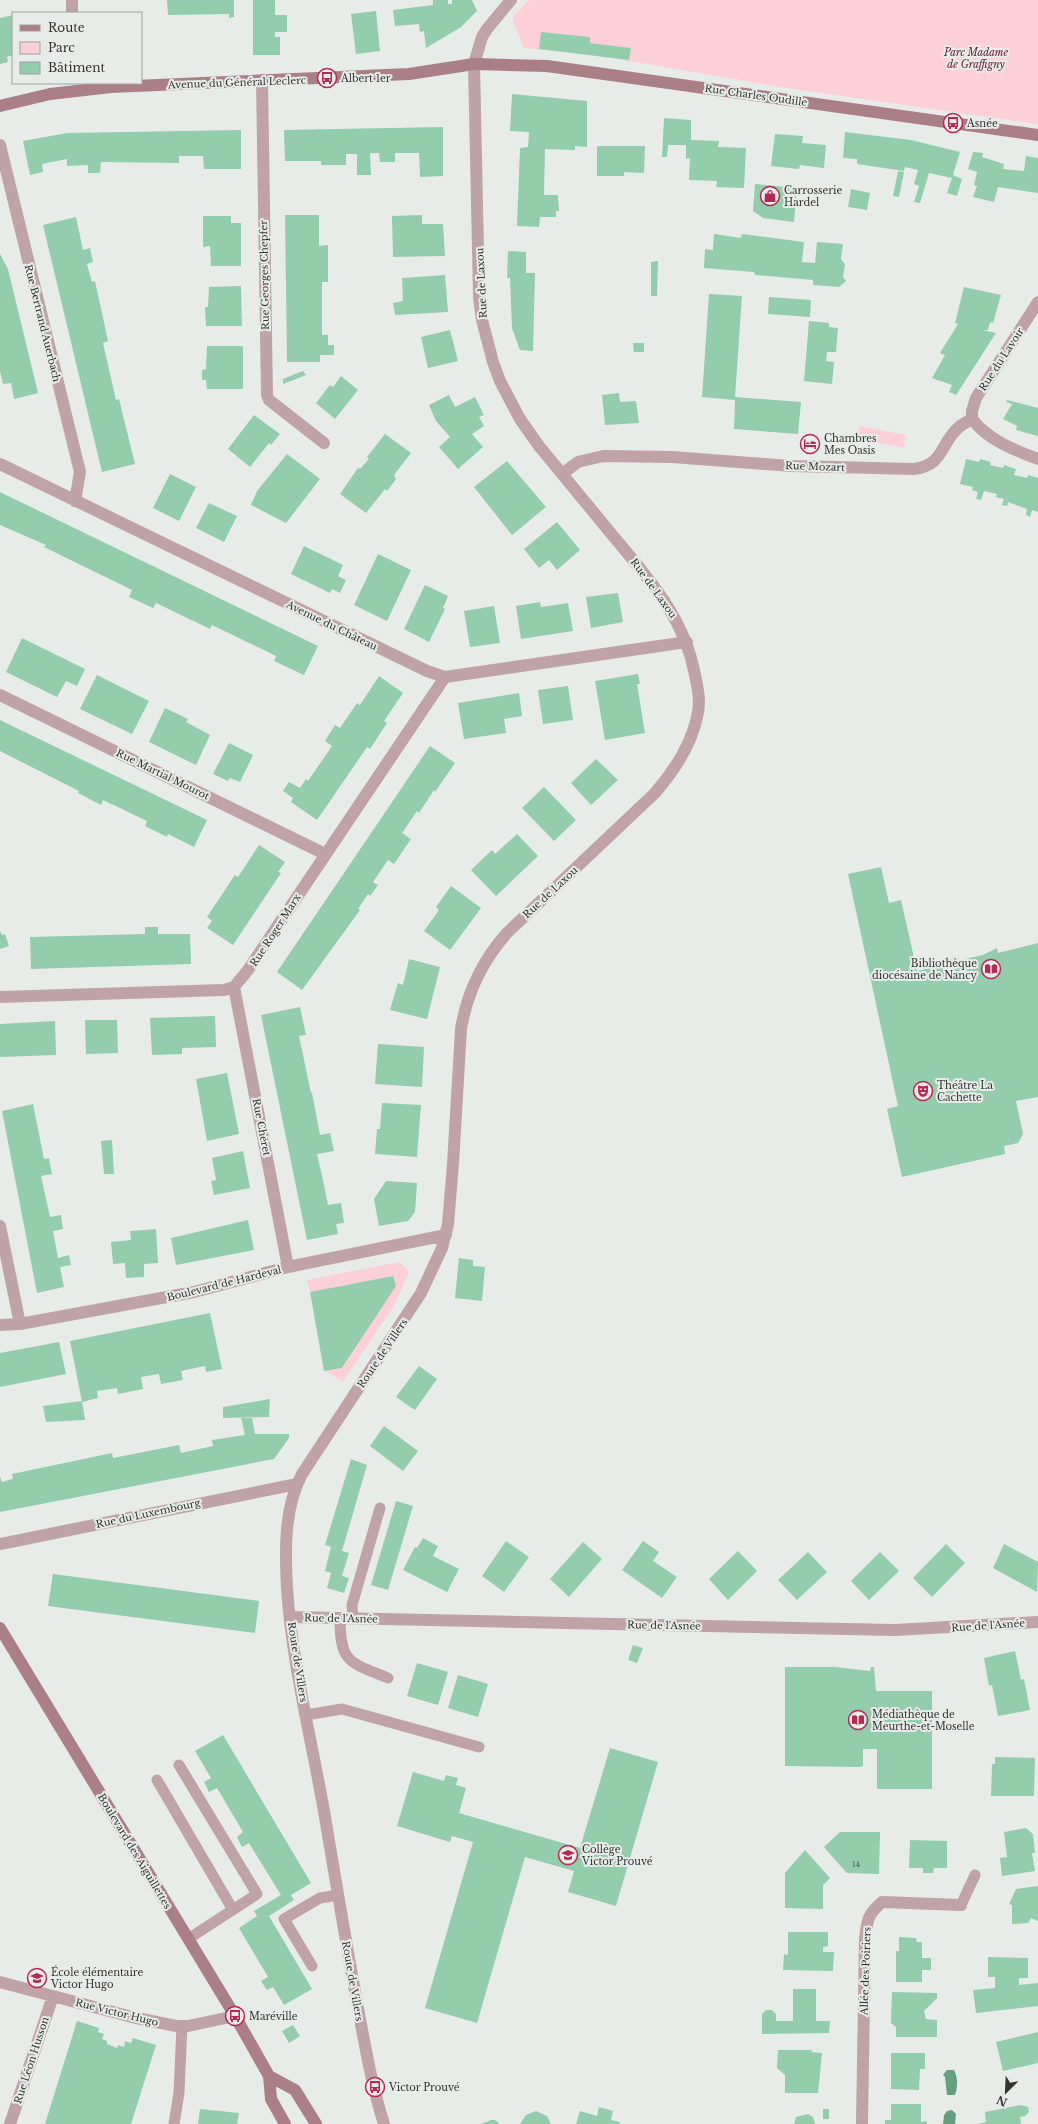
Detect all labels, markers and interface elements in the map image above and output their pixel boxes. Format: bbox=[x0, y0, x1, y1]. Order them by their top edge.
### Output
legend bbox=[12, 12, 142, 84]
text: Route bbox=[48, 20, 85, 35]
text: Parc bbox=[48, 40, 75, 55]
park label: Parc Madame de Graffigny bbox=[943, 46, 1009, 71]
text: Bâtiment bbox=[48, 60, 106, 75]
bus stop icon: Albert 1er bbox=[316, 67, 338, 89]
place label: Albert 1er bbox=[340, 72, 391, 85]
street label: Avenue du Général Leclerc bbox=[167, 74, 307, 91]
street label: Rue Charles Oudille bbox=[704, 82, 808, 109]
bus stop icon: Asnée bbox=[942, 112, 964, 134]
place label: Asnée bbox=[966, 117, 998, 130]
place label: Carrosserie Hardel bbox=[784, 184, 843, 209]
shop icon: Carrosserie Hardel bbox=[759, 185, 781, 207]
street label: Rue Georges Chepfer bbox=[257, 220, 272, 330]
street label: Rue de Laxou bbox=[473, 247, 490, 319]
street label: Rue Bertrand Auerbach bbox=[22, 263, 63, 383]
street label: Rue du Lavoir bbox=[976, 325, 1027, 393]
place label: Chambres Mes Oasis bbox=[824, 432, 877, 457]
hotel icon: Chambres Mes Oasis bbox=[799, 433, 821, 455]
street label: Rue Mozart bbox=[785, 459, 845, 474]
street label: Rue de Laxou bbox=[628, 556, 680, 621]
street label: Avenue du Château bbox=[283, 597, 380, 653]
street label: Rue Martial Mourot bbox=[114, 746, 212, 803]
street label: Rue de Laxou bbox=[520, 863, 581, 921]
street label: Rue Roger Marx bbox=[247, 892, 304, 969]
place label: Bibliothèque diocésaine de Nancy bbox=[872, 957, 978, 982]
library icon: Bibliothèque diocésaine de Nancy bbox=[980, 958, 1002, 980]
place label: Théâtre La Cachette bbox=[937, 1079, 993, 1104]
theatre icon: Théâtre La Cachette bbox=[912, 1080, 934, 1102]
street label: Rue Chéret bbox=[250, 1097, 273, 1157]
street label: Boulevard de Hardeval bbox=[166, 1263, 283, 1304]
street label: Route de Villers bbox=[354, 1316, 411, 1391]
street label: Rue du Luxembourg bbox=[95, 1496, 202, 1531]
street label: Rue de l'Asnée bbox=[304, 1611, 378, 1626]
street label: Rue de l'Asnée bbox=[951, 1616, 1026, 1635]
street label: Rue de l'Asnée bbox=[627, 1618, 701, 1633]
street label: Route de Villers bbox=[285, 1621, 310, 1704]
place label: Médiathèque de Meurthe-et-Moselle bbox=[872, 1708, 975, 1733]
library icon: Médiathèque de Meurthe-et-Moselle bbox=[847, 1709, 869, 1731]
street label: Boulevard des Aiguillettes bbox=[95, 1791, 174, 1912]
place label: Collège Victor Prouvé bbox=[581, 1843, 653, 1868]
school or university icon: Collège Victor Prouvé bbox=[557, 1844, 579, 1866]
house number: 14 bbox=[852, 1859, 860, 1869]
street label: Allée des Poiriers bbox=[857, 1926, 874, 2016]
street label: Route de Villers bbox=[339, 1940, 366, 2023]
place label: École élémentaire Victor Hugo bbox=[50, 1965, 143, 1991]
school or university icon: École élémentaire Victor Hugo bbox=[26, 1967, 48, 1989]
street label: Rue Victor Hugo bbox=[74, 1996, 160, 2029]
bus stop icon: Maréville bbox=[224, 2005, 246, 2027]
place label: Maréville bbox=[249, 2010, 298, 2023]
street label: Rue Léon Husson bbox=[11, 2015, 52, 2105]
north arrow bbox=[986, 2072, 1026, 2112]
bus stop icon: Victor Prouvé bbox=[364, 2076, 386, 2098]
place label: Victor Prouvé bbox=[388, 2081, 460, 2094]
text: N bbox=[994, 2092, 1010, 2110]

